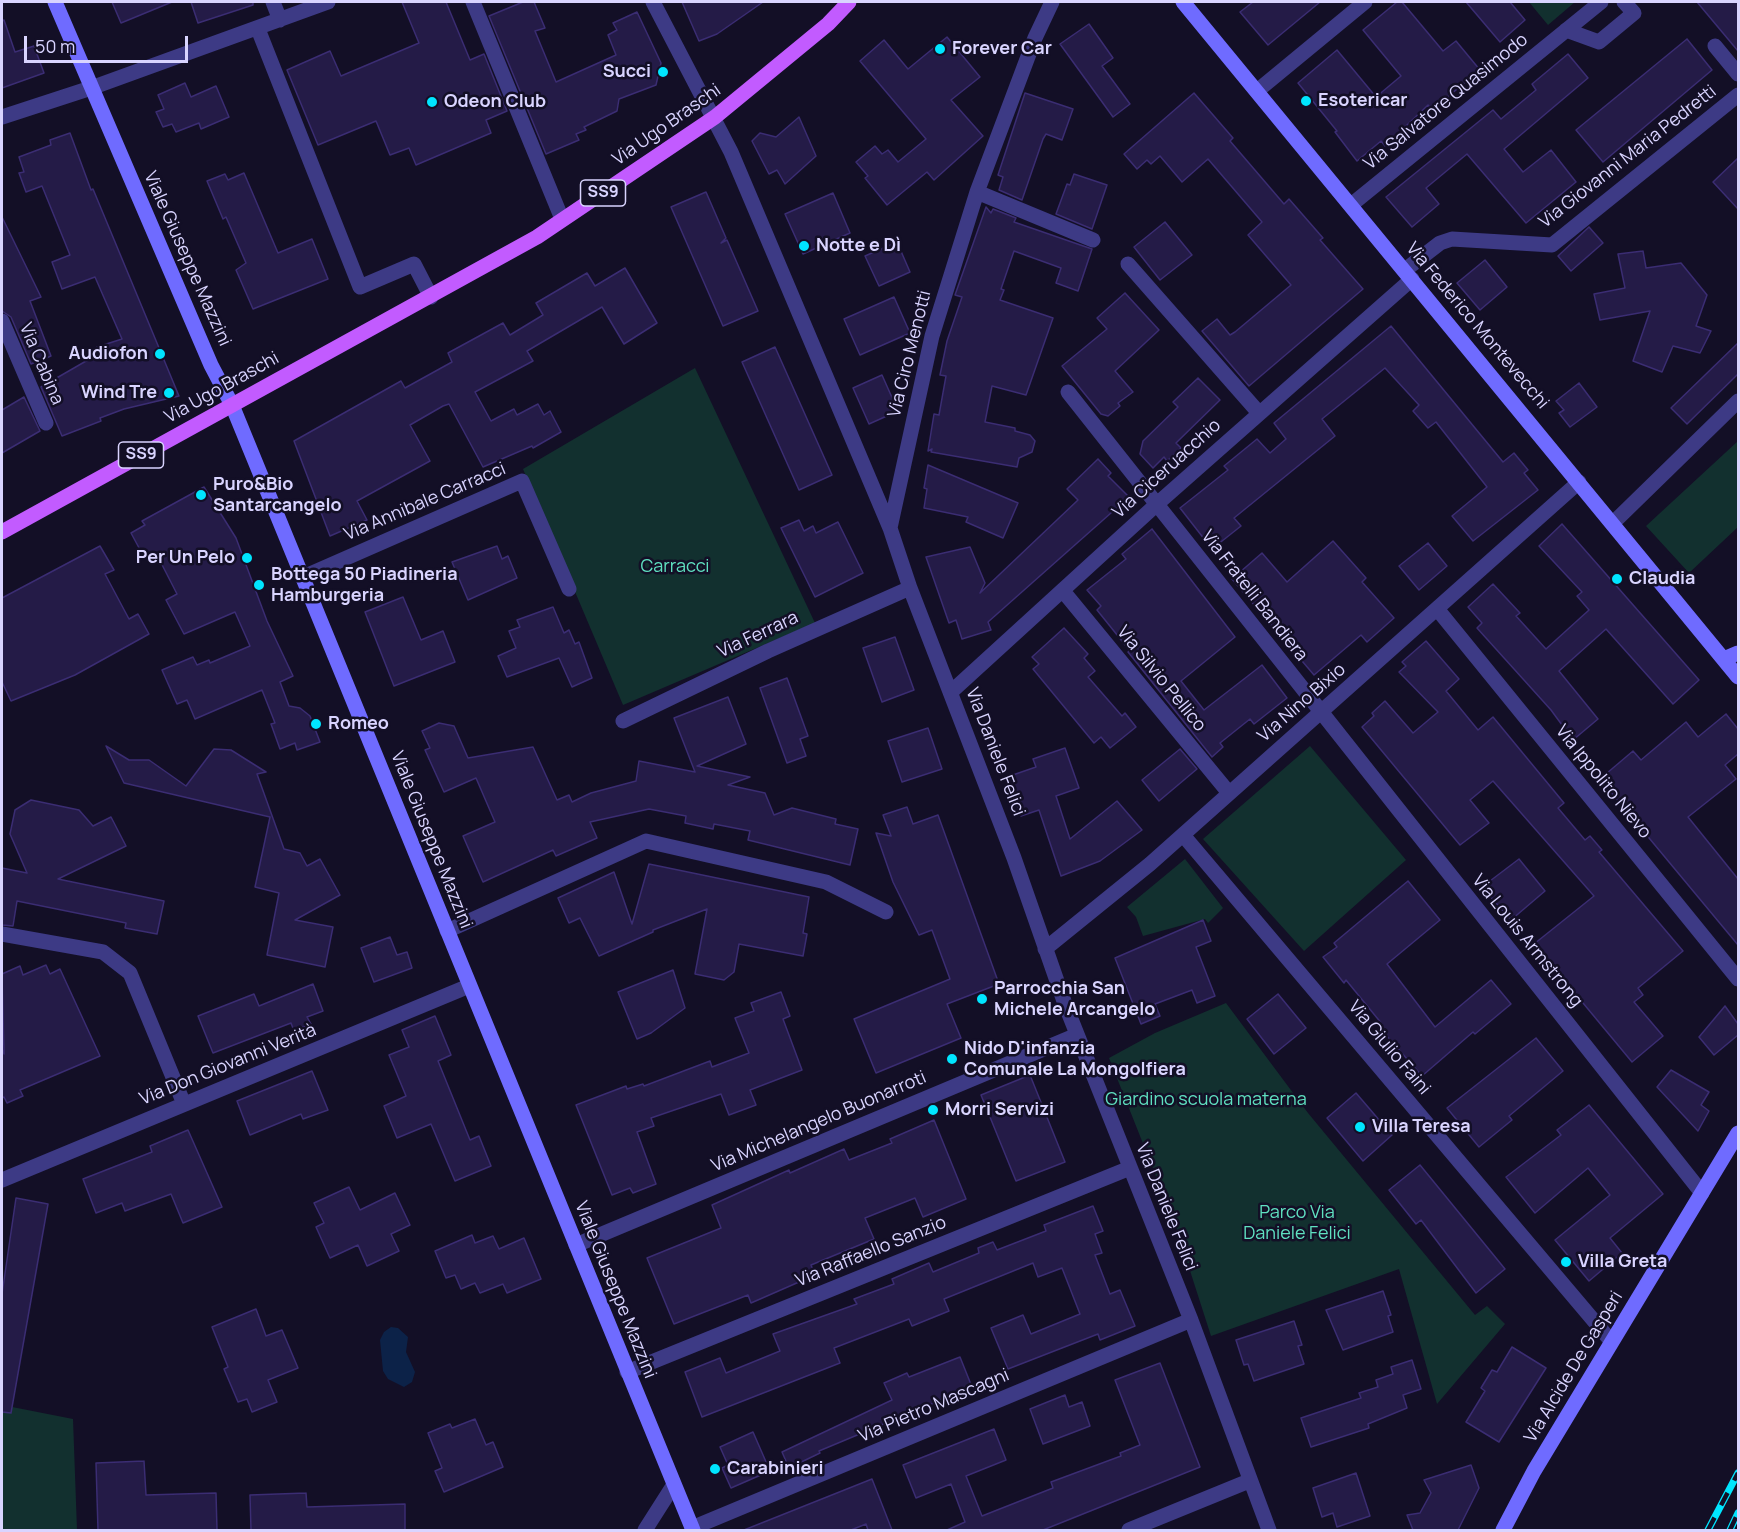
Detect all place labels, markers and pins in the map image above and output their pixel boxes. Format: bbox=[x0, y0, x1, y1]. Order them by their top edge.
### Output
place label: Forever Car bbox=[952, 38, 1052, 60]
marker: Forever Car bbox=[933, 42, 947, 56]
place label: Succi bbox=[603, 61, 651, 83]
marker: Succi bbox=[656, 65, 670, 79]
place label: Esotericar bbox=[1318, 90, 1408, 112]
place label: Odeon Club bbox=[444, 91, 546, 113]
marker: Esotericar bbox=[1299, 94, 1313, 108]
marker: Odeon Club bbox=[425, 95, 439, 109]
place label: Notte e Dì bbox=[816, 235, 901, 257]
marker: Notte e Dì bbox=[797, 239, 811, 253]
place label: Audiofon bbox=[69, 343, 148, 365]
marker: Audiofon bbox=[153, 347, 167, 361]
place label: Wind Tre bbox=[81, 382, 157, 404]
marker: Wind Tre bbox=[162, 386, 176, 400]
place label: Puro&Bio Santarcangelo bbox=[213, 474, 342, 516]
marker: Puro&Bio Santarcangelo bbox=[194, 488, 208, 502]
place label: Per Un Pelo bbox=[136, 547, 235, 569]
marker: Per Un Pelo bbox=[240, 551, 254, 565]
place label: Bottega 50 Piadineria Hamburgeria bbox=[271, 564, 457, 606]
place label: Claudia bbox=[1629, 568, 1695, 590]
marker: Claudia bbox=[1610, 572, 1624, 586]
marker: Bottega 50 Piadineria Hamburgeria bbox=[252, 578, 266, 592]
place label: Romeo bbox=[328, 713, 389, 735]
marker: Romeo bbox=[309, 717, 323, 731]
place label: Parrocchia San Michele Arcangelo bbox=[994, 978, 1155, 1020]
marker: Parrocchia San Michele Arcangelo bbox=[975, 992, 989, 1006]
place label: Nido D'infanzia Comunale La Mongolfiera bbox=[964, 1038, 1186, 1080]
marker: Nido D'infanzia Comunale La Mongolfiera bbox=[945, 1052, 959, 1066]
place label: Morri Servizi bbox=[945, 1099, 1054, 1121]
marker: Morri Servizi bbox=[926, 1103, 940, 1117]
place label: Villa Teresa bbox=[1372, 1116, 1471, 1138]
marker: Villa Teresa bbox=[1353, 1120, 1367, 1134]
place label: Villa Greta bbox=[1578, 1251, 1667, 1273]
marker: Villa Greta bbox=[1559, 1255, 1573, 1269]
place label: Carabinieri bbox=[727, 1458, 823, 1480]
marker: Carabinieri bbox=[708, 1462, 722, 1476]

